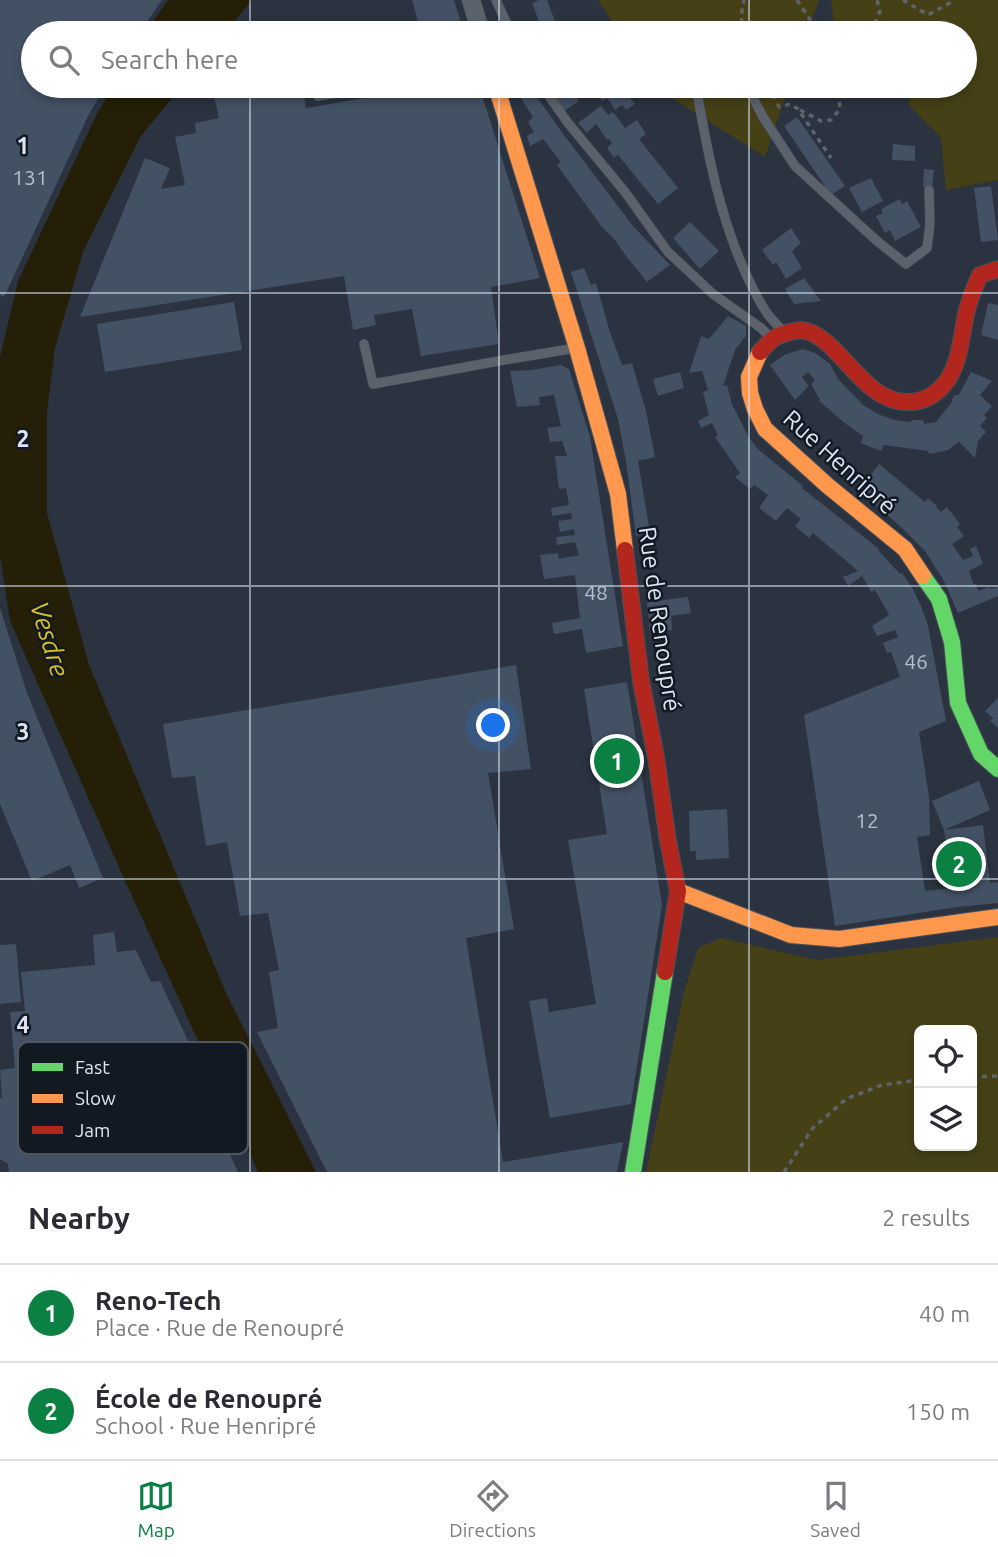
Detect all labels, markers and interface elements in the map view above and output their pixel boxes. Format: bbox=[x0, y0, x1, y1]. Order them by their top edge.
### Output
search box bbox=[21, 21, 977, 98]
icon: search bbox=[45, 41, 83, 79]
text: Search here bbox=[101, 45, 238, 74]
text: 1 bbox=[17, 133, 29, 158]
house number: 131 bbox=[12, 165, 48, 189]
street label: Rue Henripré bbox=[778, 404, 902, 520]
text: 2 bbox=[17, 426, 29, 451]
street label: Rue de Renoupré bbox=[634, 525, 686, 713]
house number: 48 bbox=[584, 580, 608, 604]
water label: Vesdre bbox=[25, 598, 75, 680]
house number: 46 bbox=[904, 649, 928, 673]
your location bbox=[476, 708, 510, 742]
text: 3 bbox=[17, 719, 29, 744]
pin: 1 bbox=[594, 735, 640, 787]
house number: 12 bbox=[855, 808, 879, 832]
pin: 2 bbox=[936, 838, 982, 890]
text: 4 bbox=[17, 1012, 30, 1037]
map controls bbox=[914, 1025, 977, 1151]
button: locate bbox=[914, 1025, 977, 1088]
legend bbox=[18, 1042, 248, 1154]
text: Fast bbox=[75, 1056, 110, 1078]
text: Slow bbox=[75, 1087, 116, 1109]
button: layers bbox=[914, 1088, 977, 1151]
text: Jam bbox=[75, 1119, 111, 1141]
text: Nearby bbox=[28, 1201, 130, 1235]
text: 2 results bbox=[882, 1205, 970, 1230]
text: Reno-Tech bbox=[95, 1286, 222, 1315]
text: 1 bbox=[45, 1301, 57, 1326]
text: 40 m bbox=[919, 1301, 970, 1326]
text: Place · Rue de Renoupré bbox=[95, 1315, 345, 1340]
text: École de Renoupré bbox=[95, 1384, 323, 1413]
text: 2 bbox=[45, 1399, 57, 1424]
text: 150 m bbox=[906, 1399, 970, 1424]
text: School · Rue Henripré bbox=[95, 1413, 316, 1438]
tab: Map bbox=[137, 1477, 175, 1541]
tab: Directions bbox=[449, 1477, 536, 1541]
tab: Saved bbox=[810, 1477, 861, 1541]

